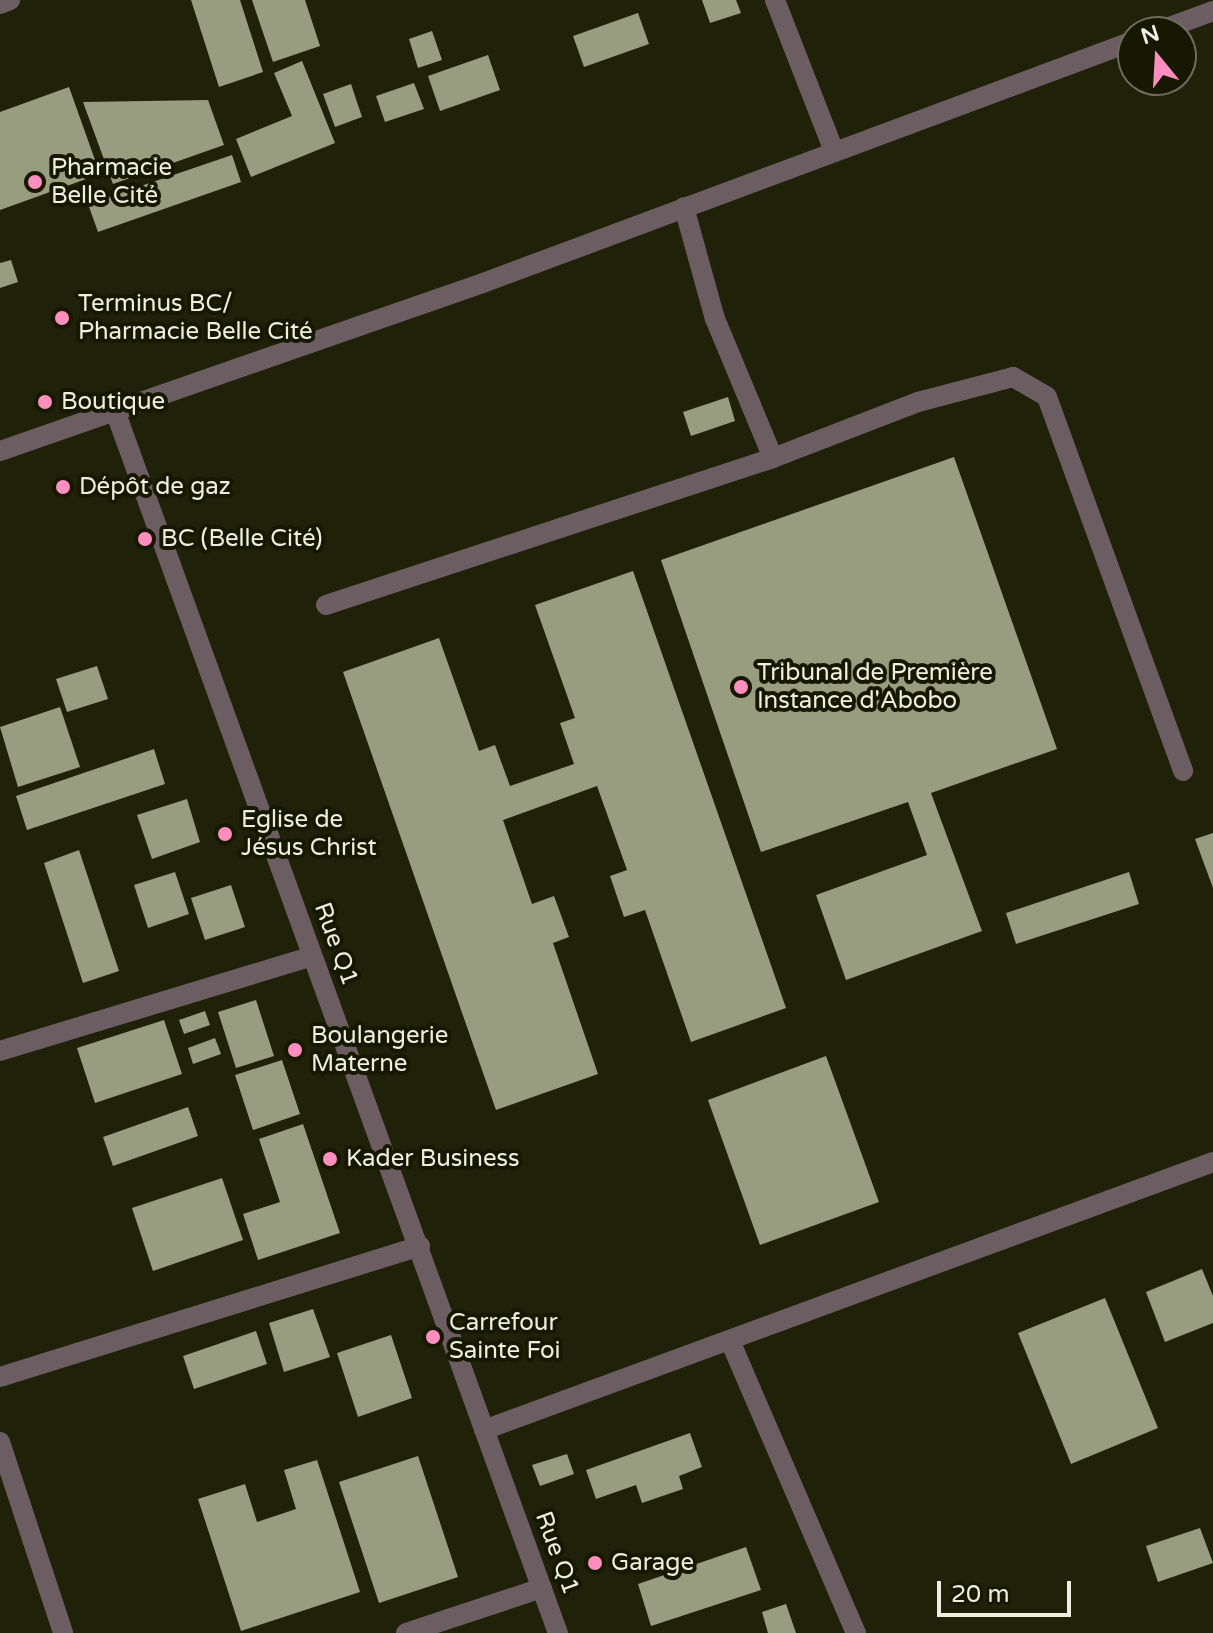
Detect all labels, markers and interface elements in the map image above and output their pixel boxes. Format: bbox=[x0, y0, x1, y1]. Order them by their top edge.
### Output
north arrow bbox=[1117, 16, 1197, 96]
text: N bbox=[1138, 20, 1163, 50]
place label: Pharmacie Belle Cité bbox=[51, 154, 172, 210]
marker: Pharmacie Belle Cité bbox=[26, 173, 44, 191]
place label: Terminus BC/ Pharmacie Belle Cité bbox=[78, 290, 313, 346]
marker: Terminus BC/ Pharmacie Belle Cité bbox=[53, 309, 71, 327]
place label: Boutique bbox=[61, 388, 165, 416]
marker: Boutique bbox=[36, 393, 54, 411]
place label: Dépôt de gaz bbox=[79, 473, 231, 501]
marker: Dépôt de gaz bbox=[54, 478, 72, 496]
place label: BC (Belle Cité) bbox=[161, 525, 323, 553]
marker: BC (Belle Cité) bbox=[136, 530, 154, 548]
place label: Tribunal de Première Instance d'Abobo bbox=[757, 659, 993, 715]
marker: Tribunal de Première Instance d'Abobo bbox=[732, 678, 750, 696]
place label: Eglise de Jésus Christ bbox=[241, 806, 377, 862]
marker: Eglise de Jésus Christ bbox=[216, 825, 234, 843]
street label: Rue Q1 bbox=[308, 899, 364, 989]
place label: Boulangerie Materne bbox=[311, 1022, 448, 1078]
marker: Boulangerie Materne bbox=[286, 1041, 304, 1059]
place label: Kader Business bbox=[346, 1145, 520, 1173]
marker: Kader Business bbox=[321, 1150, 339, 1168]
place label: Carrefour Sainte Foi bbox=[449, 1309, 561, 1365]
marker: Carrefour Sainte Foi bbox=[424, 1328, 442, 1346]
street label: Rue Q1 bbox=[529, 1508, 585, 1598]
place label: Garage bbox=[611, 1549, 694, 1577]
marker: Garage bbox=[586, 1554, 604, 1572]
scale bar bbox=[941, 1565, 1075, 1615]
text: 20 m bbox=[951, 1580, 1009, 1609]

